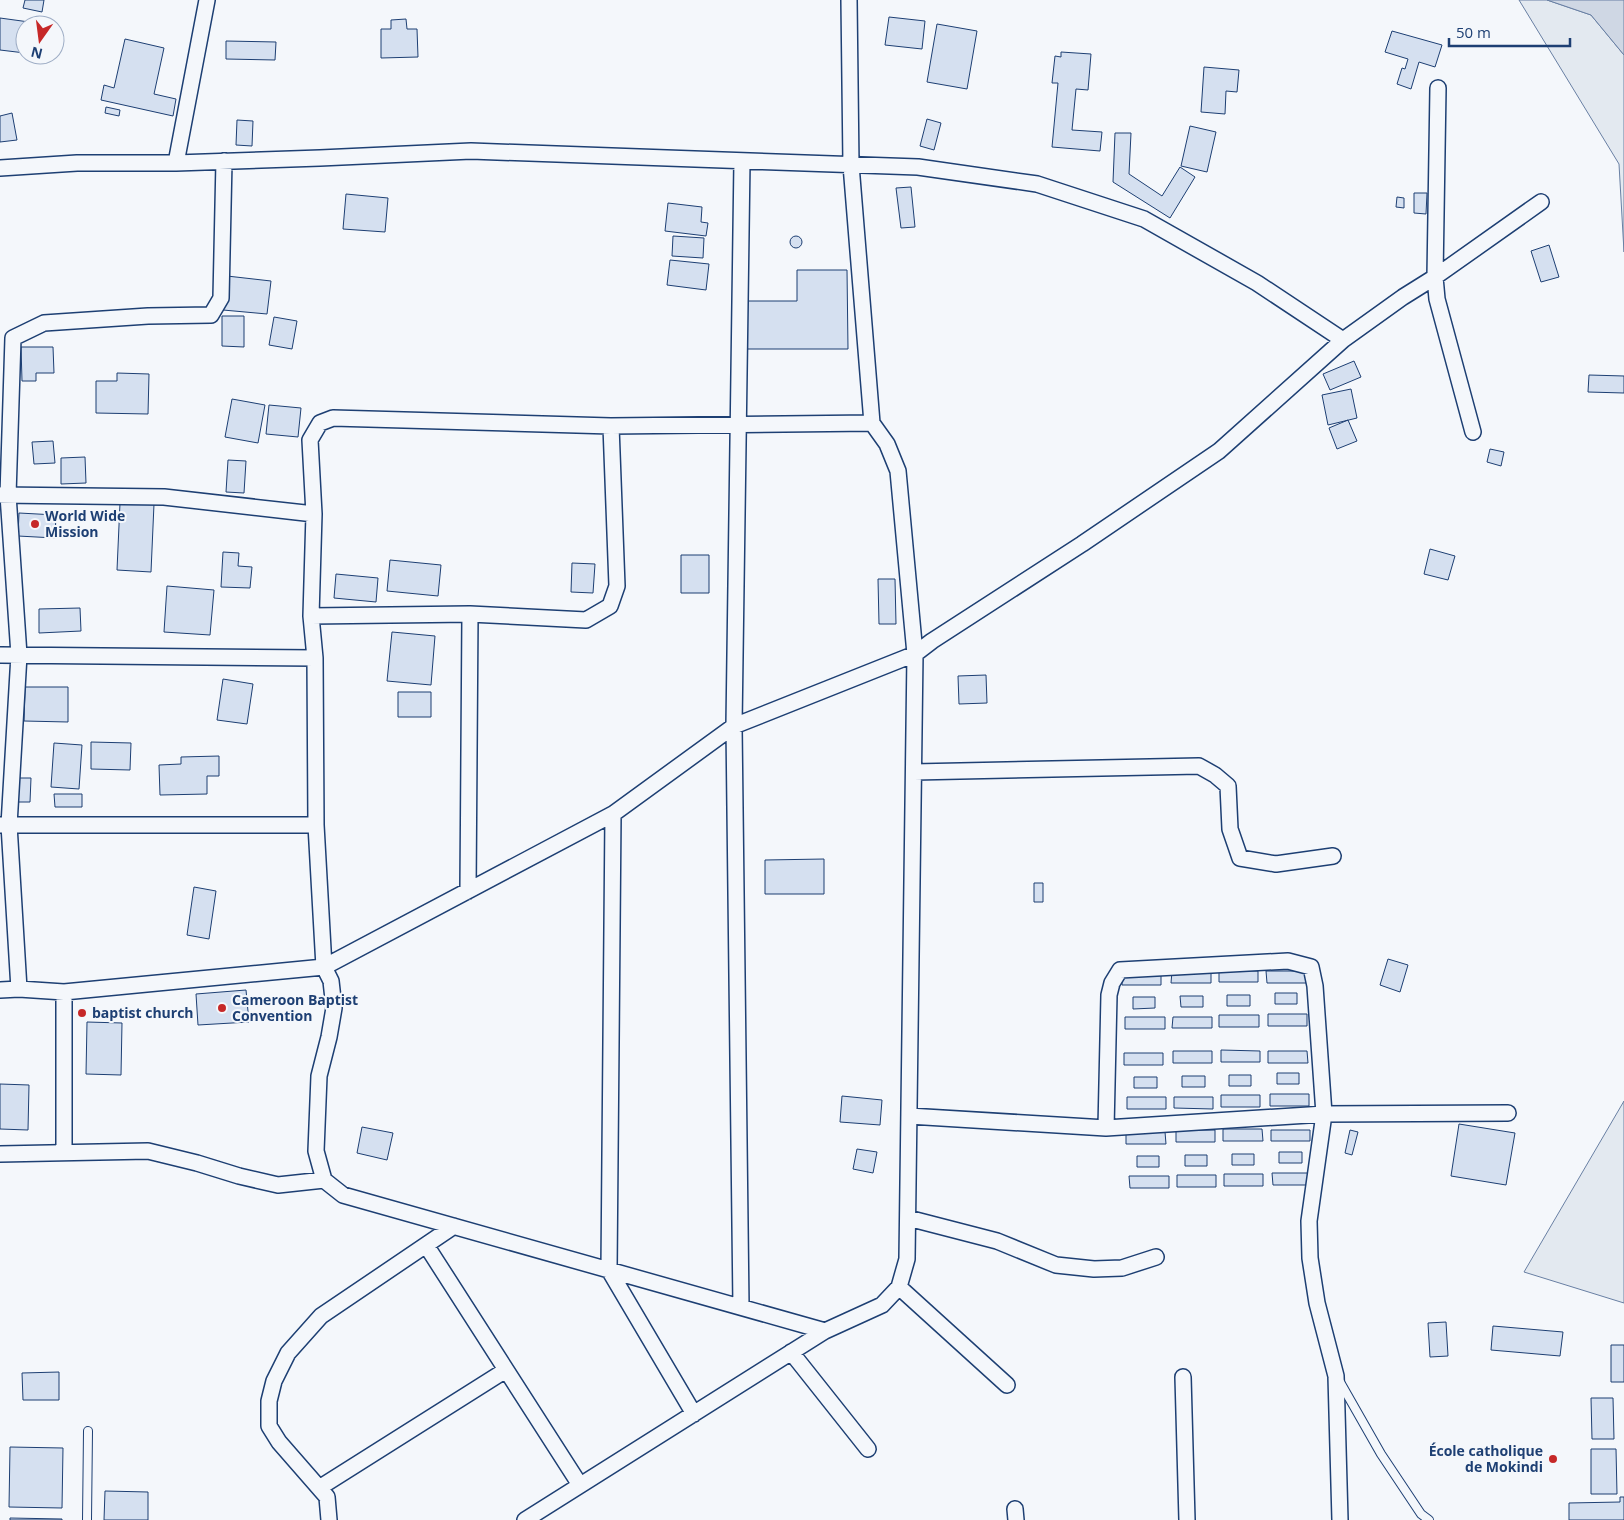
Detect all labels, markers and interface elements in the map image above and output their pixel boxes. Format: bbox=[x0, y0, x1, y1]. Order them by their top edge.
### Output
north arrow bbox=[15, 15, 65, 65]
scale bar bbox=[1449, 15, 1570, 47]
text: 50 m bbox=[1456, 22, 1491, 42]
text: N bbox=[29, 43, 45, 64]
place label: World Wide Mission bbox=[45, 506, 125, 541]
marker: World Wide Mission bbox=[29, 518, 41, 530]
place label: Cameroon Baptist Convention bbox=[232, 990, 358, 1025]
marker: Cameroon Baptist Convention bbox=[216, 1002, 228, 1014]
place label: baptist church bbox=[92, 1003, 194, 1022]
marker: baptist church bbox=[76, 1007, 88, 1019]
place label: École catholique de Mokindi bbox=[1429, 1441, 1543, 1476]
marker: École catholique de Mokindi bbox=[1547, 1453, 1559, 1465]

